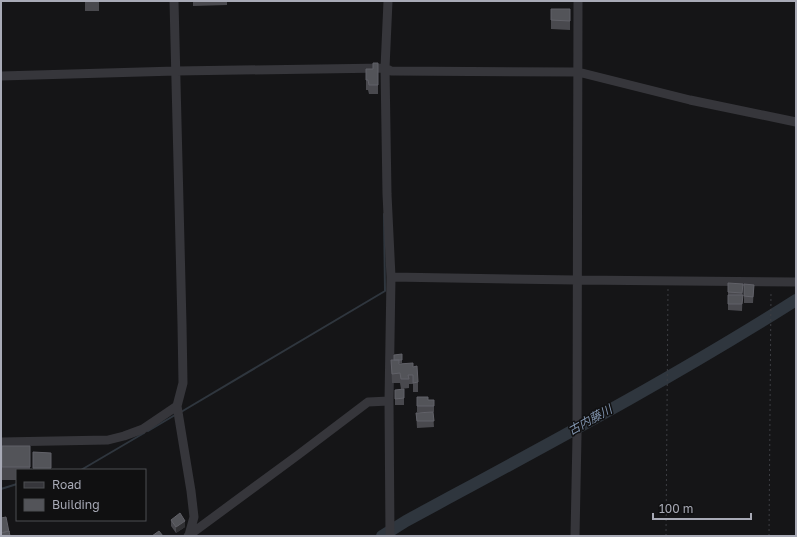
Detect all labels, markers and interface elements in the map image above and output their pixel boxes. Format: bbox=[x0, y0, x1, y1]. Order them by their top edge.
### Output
water label: 古内藤川 bbox=[565, 400, 616, 438]
legend bbox=[16, 469, 146, 521]
text: Road bbox=[52, 477, 81, 492]
scale bar bbox=[653, 495, 751, 521]
text: Building bbox=[52, 497, 100, 512]
text: 100 m bbox=[659, 501, 693, 516]

